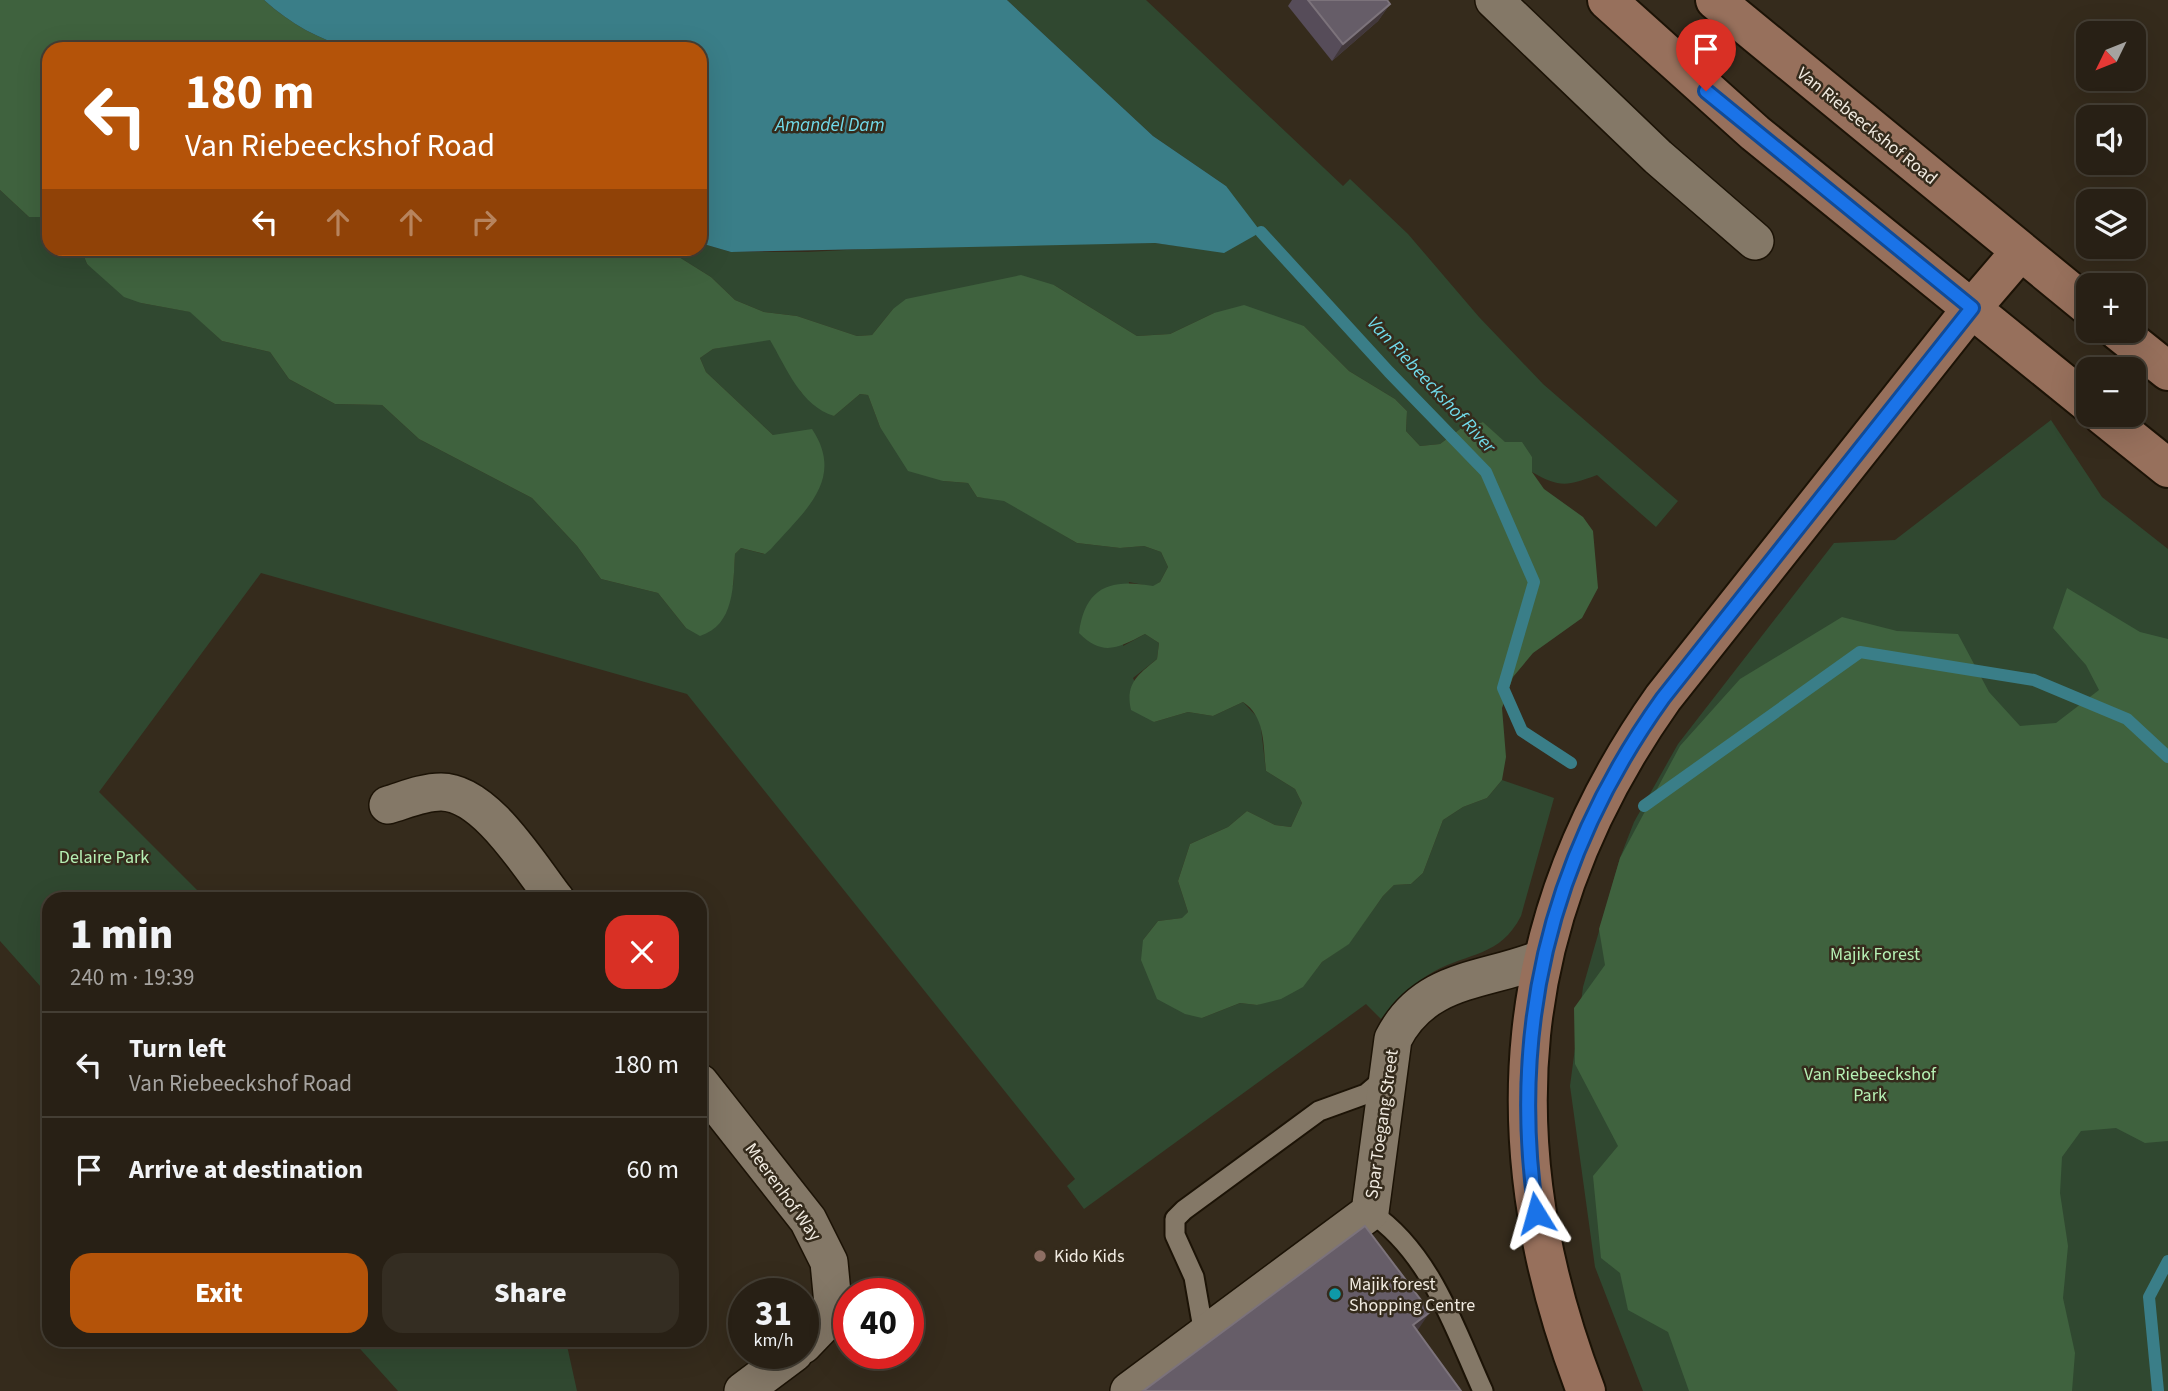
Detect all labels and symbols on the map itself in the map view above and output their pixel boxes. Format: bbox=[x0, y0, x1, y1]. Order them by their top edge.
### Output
pin bbox=[1676, 19, 1736, 91]
north arrow bbox=[2076, 21, 2146, 91]
street label: Van Riebeeckshof Road bbox=[1791, 61, 1943, 191]
water label: Amandel Dam bbox=[774, 112, 885, 139]
water label: Van Riebeeckshof River bbox=[1360, 311, 1503, 461]
park label: Delaire Park bbox=[59, 845, 149, 870]
park label: Majik Forest bbox=[1830, 942, 1920, 967]
street label: Spar Toegang Street bbox=[1359, 1048, 1405, 1200]
park label: Van Riebeeckshof Park bbox=[1804, 1062, 1937, 1108]
street label: Meerenhof Way bbox=[739, 1138, 827, 1247]
position arrow bbox=[1499, 1176, 1573, 1250]
place label: Kido Kids bbox=[1054, 1244, 1125, 1269]
marker: Kido Kids bbox=[1032, 1248, 1048, 1264]
place label: Majik forest Shopping Centre bbox=[1349, 1272, 1475, 1318]
speed limit sign: 40 bbox=[833, 1278, 924, 1369]
marker: Majik forest Shopping Centre bbox=[1327, 1286, 1343, 1302]

